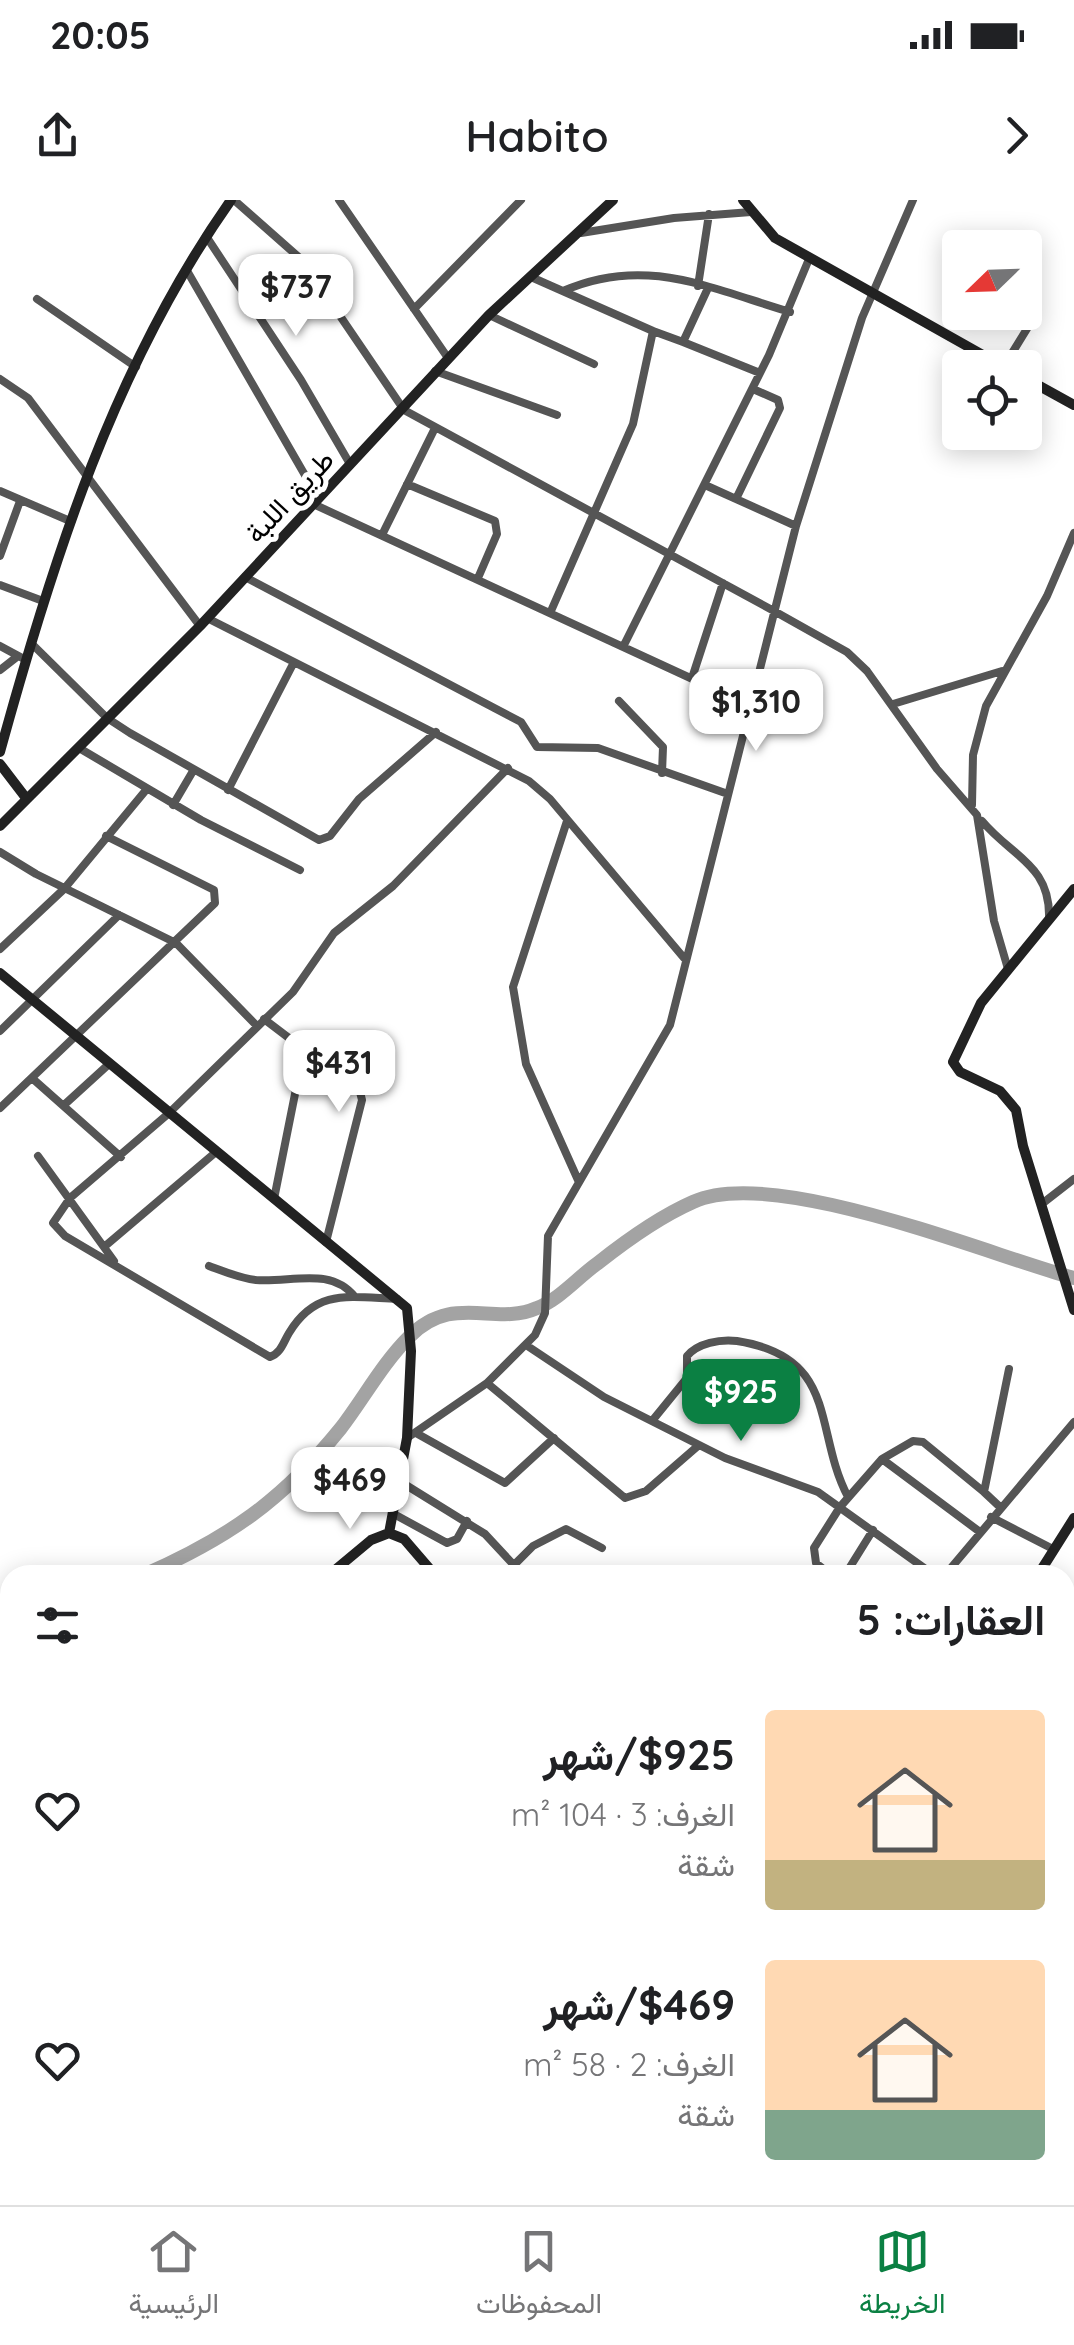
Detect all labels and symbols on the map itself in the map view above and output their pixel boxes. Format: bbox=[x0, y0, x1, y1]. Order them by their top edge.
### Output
north arrow bbox=[942, 230, 1042, 330]
pin: $737 bbox=[237, 254, 355, 339]
street label: طريق اللبة bbox=[237, 442, 342, 551]
pin: $1,310 bbox=[675, 669, 837, 754]
pin: $431 bbox=[280, 1030, 398, 1115]
pin: $925 bbox=[682, 1359, 800, 1444]
pin: $469 bbox=[291, 1447, 409, 1532]

